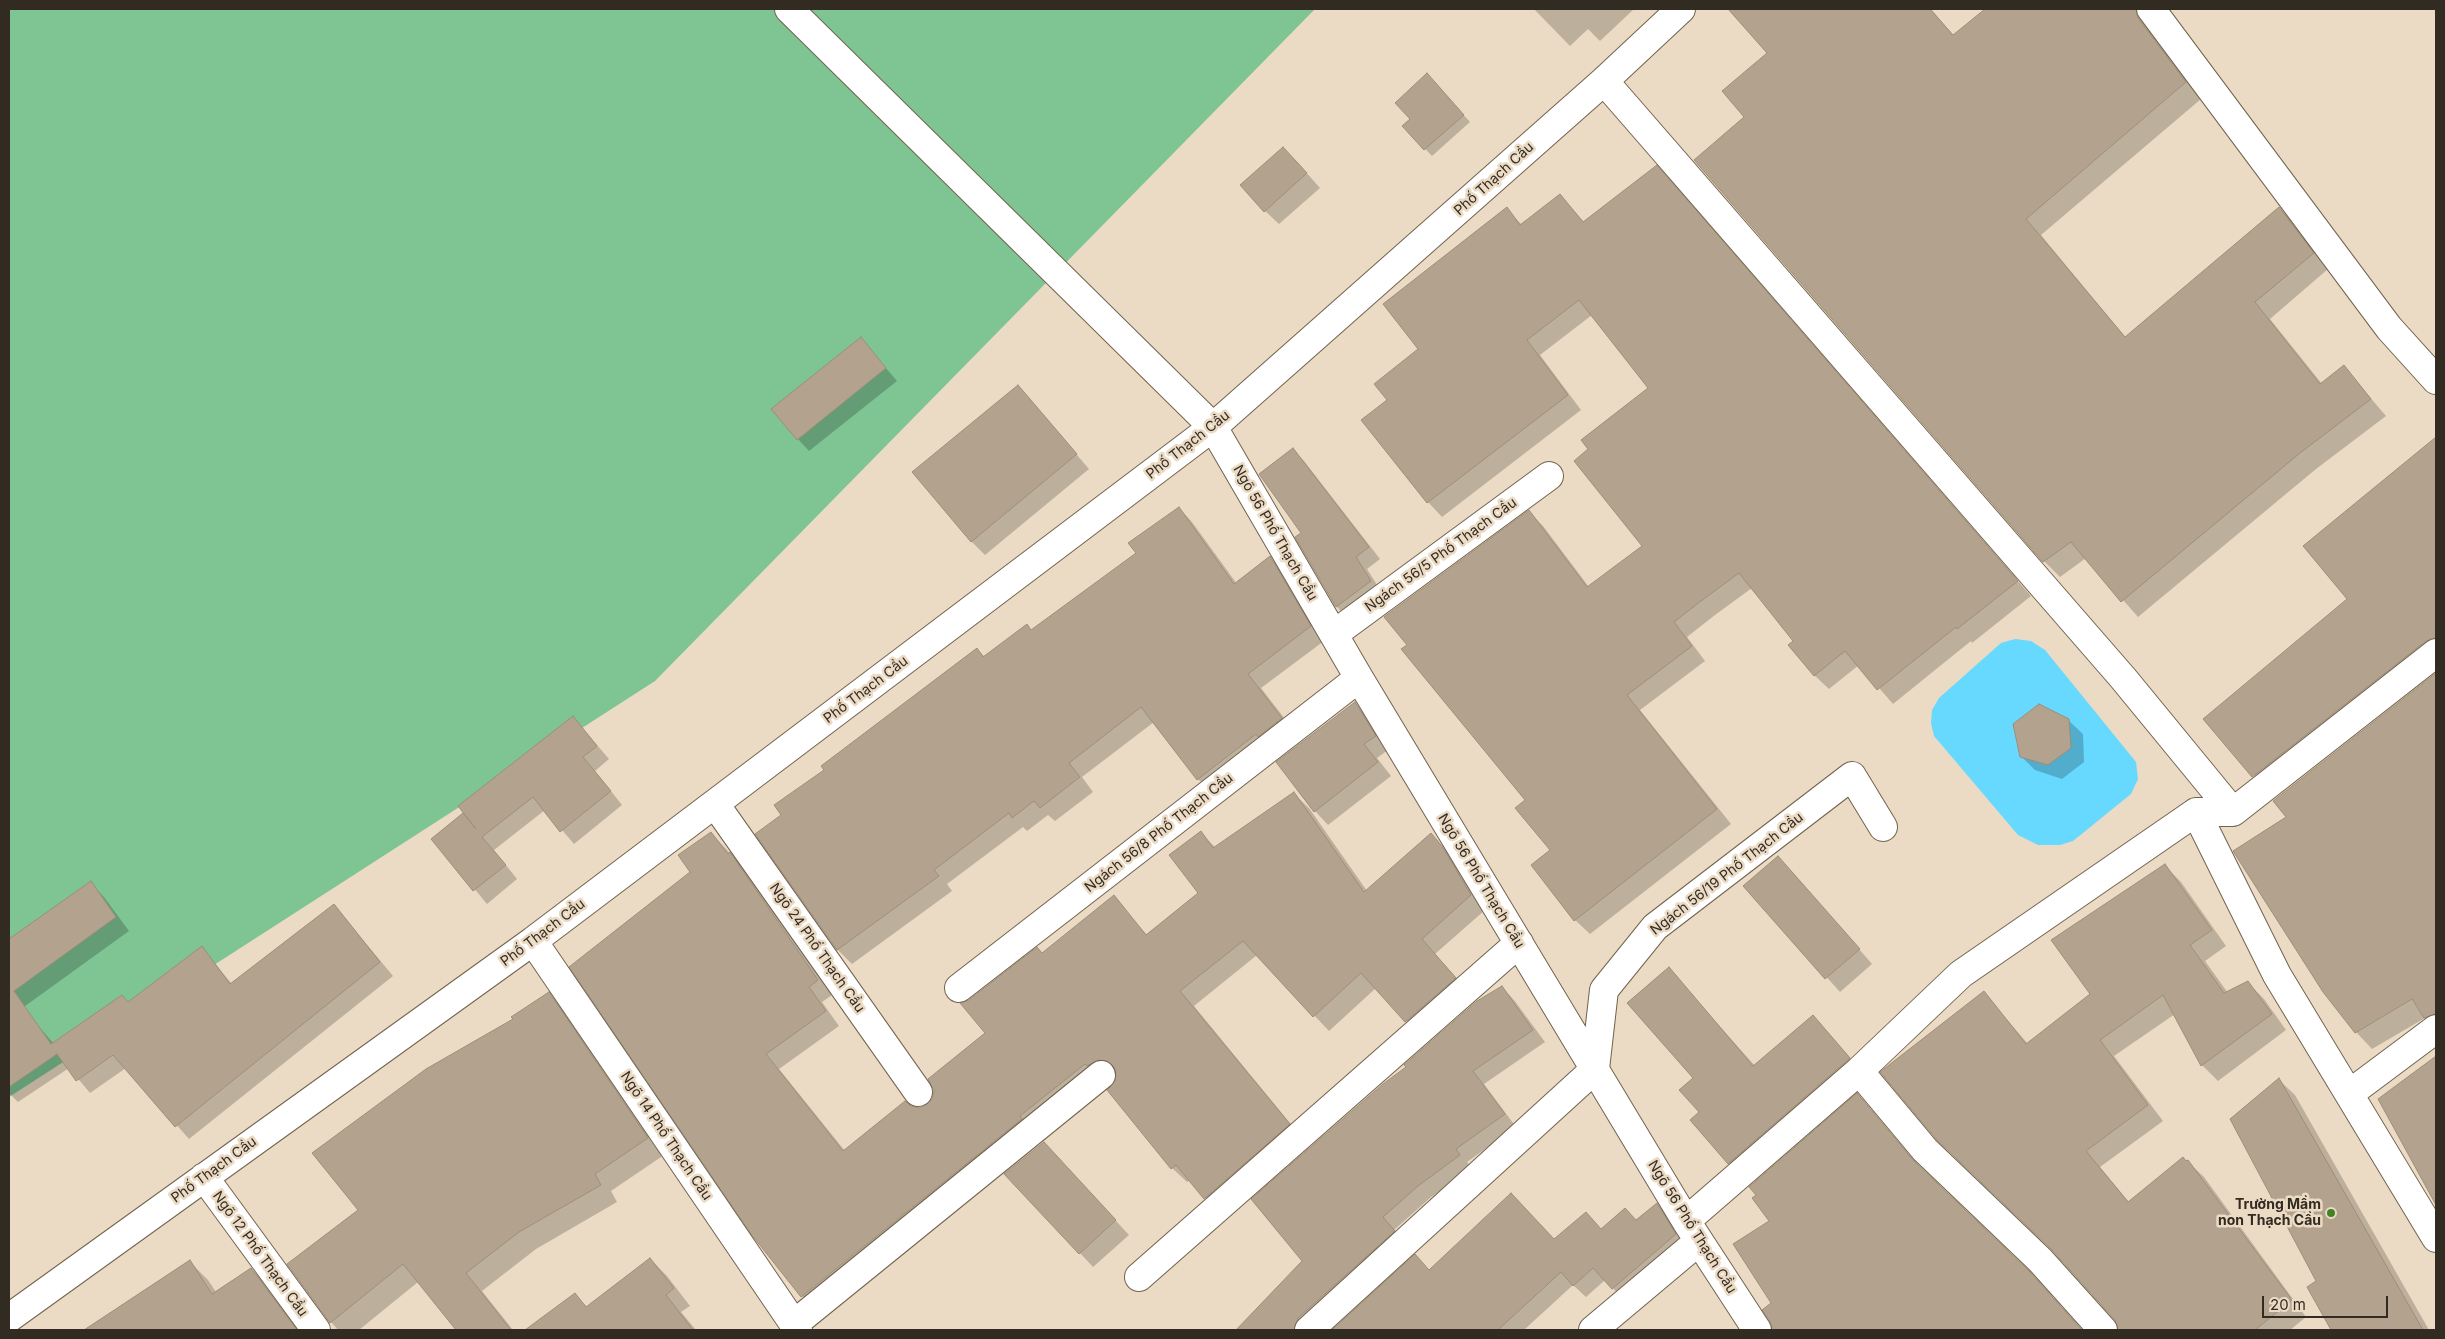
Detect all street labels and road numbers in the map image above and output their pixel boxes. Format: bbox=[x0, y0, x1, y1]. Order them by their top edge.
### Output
street label: Phố Thạch Cầu bbox=[1451, 139, 1537, 219]
street label: Phố Thạch Cầu bbox=[1143, 407, 1233, 483]
street label: Ngõ 56 Phố Thạch Cầu bbox=[1229, 462, 1321, 604]
street label: Ngách 56/5 Phố Thạch Cầu bbox=[1362, 494, 1520, 616]
street label: Phố Thạch Cầu bbox=[820, 653, 912, 727]
street label: Ngách 56/8 Phố Thạch Cầu bbox=[1082, 770, 1236, 896]
street label: Ngách 56/19 Phố Thạch Cầu bbox=[1647, 809, 1807, 939]
street label: Ngõ 56 Phố Thạch Cầu bbox=[1434, 811, 1528, 951]
street label: Ngõ 24 Phố Thạch Cầu bbox=[766, 880, 868, 1016]
street label: Phố Thạch Cầu bbox=[497, 896, 589, 970]
street label: Ngõ 14 Phố Thạch Cầu bbox=[617, 1069, 715, 1203]
street label: Phố Thạch Cầu bbox=[168, 1133, 260, 1207]
street label: Ngõ 56 Phố Thạch Cầu bbox=[1644, 1157, 1740, 1297]
street label: Ngõ 12 Phố Thạch Cầu bbox=[209, 1188, 311, 1320]

